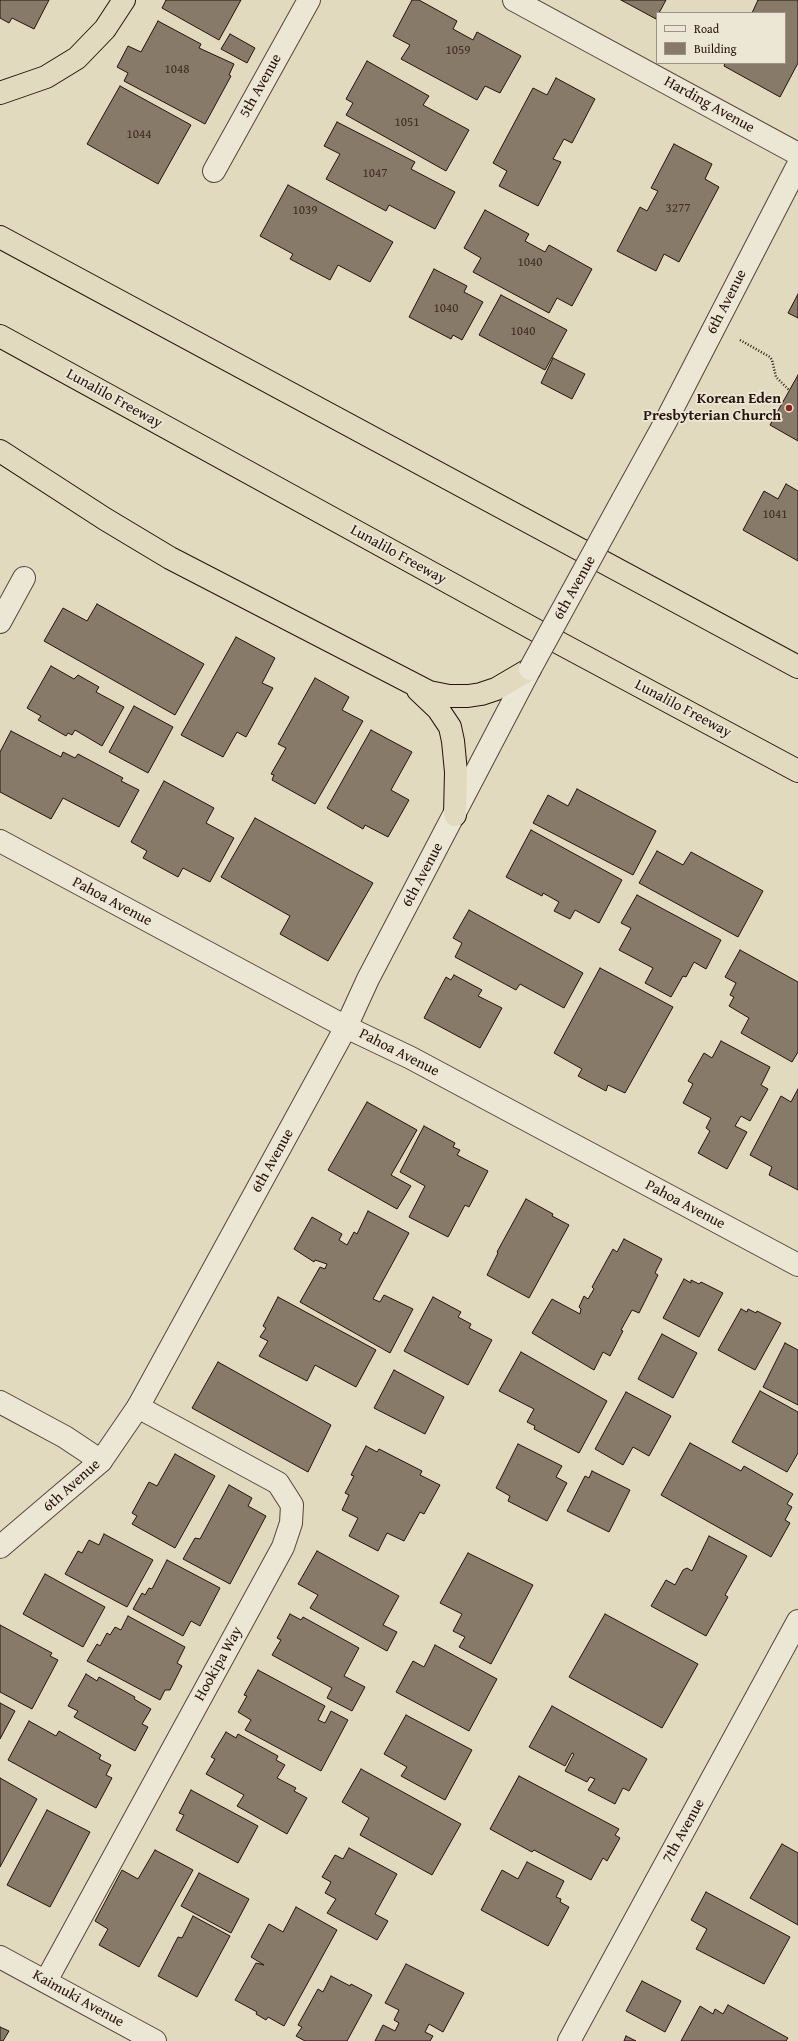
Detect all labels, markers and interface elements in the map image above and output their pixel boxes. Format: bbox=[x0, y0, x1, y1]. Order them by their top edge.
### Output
legend bbox=[656, 12, 786, 64]
text: Road bbox=[694, 20, 719, 37]
text: Building bbox=[694, 40, 737, 57]
house number: 1059 bbox=[445, 43, 471, 59]
street label: 5th Avenue bbox=[236, 51, 286, 121]
house number: 1048 bbox=[164, 62, 190, 78]
street label: Harding Avenue bbox=[661, 73, 757, 137]
house number: 1051 bbox=[394, 115, 420, 131]
house number: 1044 bbox=[126, 127, 152, 143]
house number: 1047 bbox=[362, 166, 388, 182]
house number: 3277 bbox=[665, 201, 691, 217]
house number: 1039 bbox=[292, 203, 318, 219]
house number: 1040 bbox=[517, 255, 543, 271]
street label: 6th Avenue bbox=[703, 267, 751, 337]
house number: 1040 bbox=[433, 301, 459, 317]
house number: 1040 bbox=[510, 324, 536, 340]
street label: Lunalilo Freeway bbox=[63, 365, 165, 433]
place label: Korean Eden Presbyterian Church bbox=[643, 390, 781, 425]
marker: Korean Eden Presbyterian Church bbox=[784, 403, 794, 413]
house number: 1041 bbox=[762, 507, 788, 523]
street label: Lunalilo Freeway bbox=[347, 521, 449, 589]
street label: 6th Avenue bbox=[550, 553, 600, 623]
street label: Lunalilo Freeway bbox=[632, 676, 734, 742]
street label: 6th Avenue bbox=[399, 840, 447, 910]
street label: Pahoa Avenue bbox=[69, 873, 155, 931]
street label: Pahoa Avenue bbox=[356, 1025, 442, 1081]
street label: 6th Avenue bbox=[248, 1126, 298, 1196]
street label: Pahoa Avenue bbox=[642, 1176, 728, 1234]
street label: 6th Avenue bbox=[40, 1456, 104, 1516]
street label: Hookipa Way bbox=[191, 1624, 247, 1704]
street label: 7th Avenue bbox=[659, 1796, 709, 1866]
street label: Kaimuki Avenue bbox=[29, 1966, 127, 2032]

